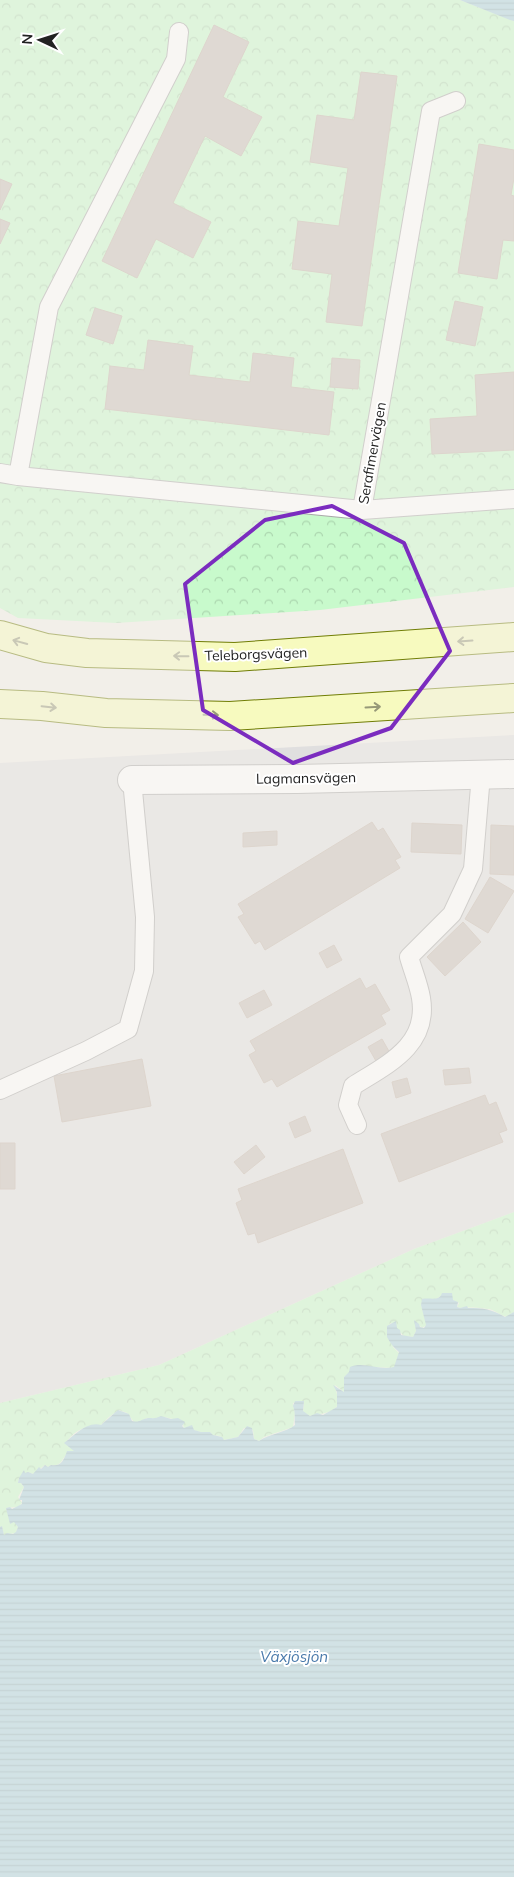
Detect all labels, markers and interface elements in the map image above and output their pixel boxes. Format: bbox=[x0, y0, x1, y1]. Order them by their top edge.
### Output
north arrow bbox=[15, 15, 65, 65]
text: N bbox=[18, 33, 36, 45]
street label: Serafimervägen bbox=[354, 401, 390, 505]
one-way arrow bbox=[12, 636, 28, 646]
one-way arrow bbox=[458, 636, 474, 645]
street label: Teleborgsvägen bbox=[204, 643, 308, 665]
one-way arrow bbox=[173, 651, 189, 660]
one-way arrow bbox=[40, 702, 56, 712]
one-way arrow bbox=[365, 702, 381, 711]
one-way arrow bbox=[202, 710, 218, 720]
street label: Lagmansvägen bbox=[256, 768, 356, 788]
water label: Växjösjön bbox=[260, 1647, 328, 1666]

